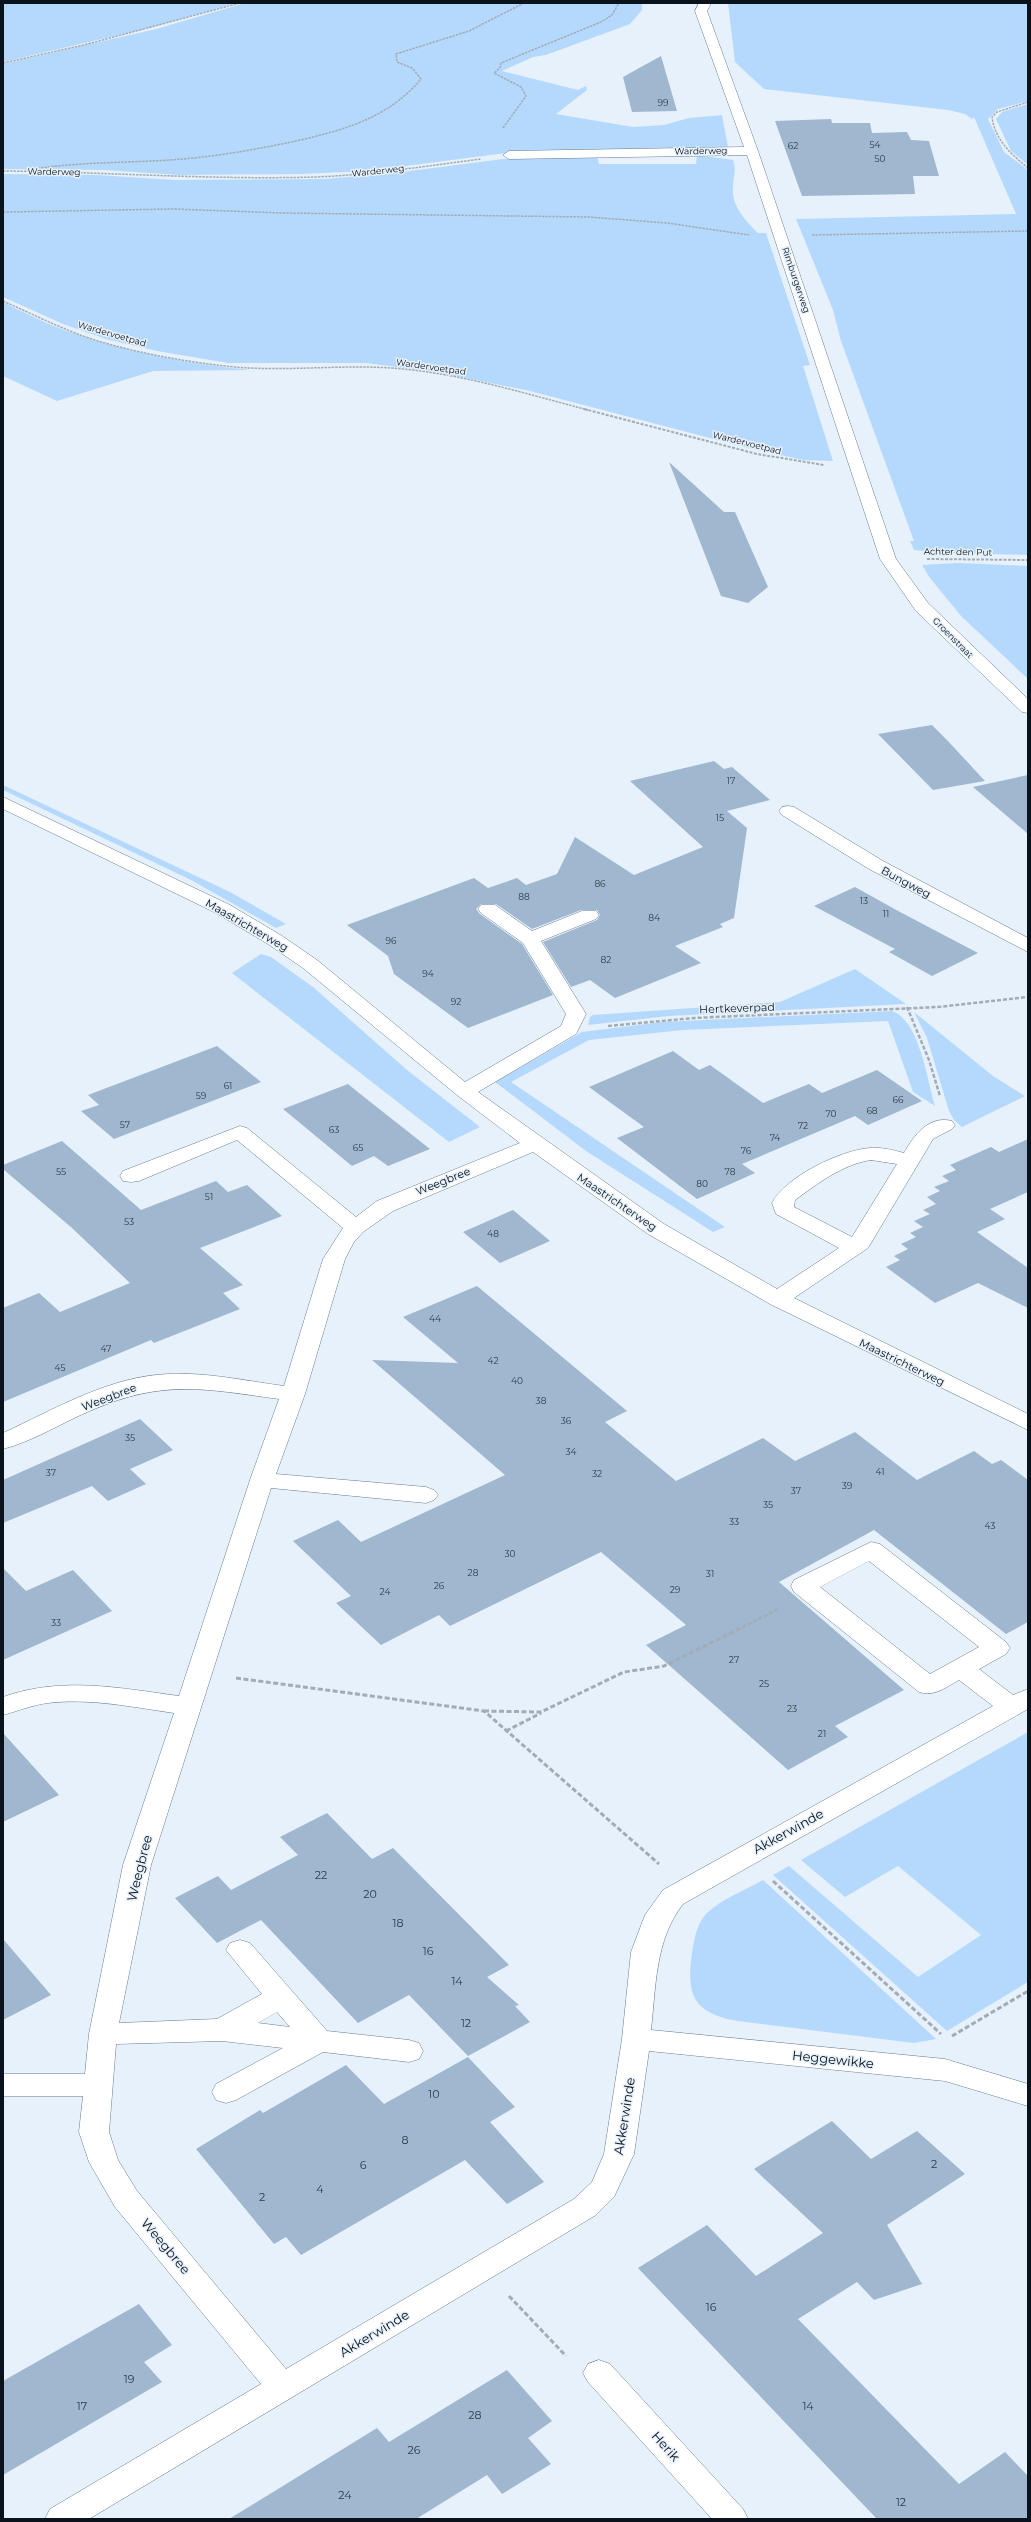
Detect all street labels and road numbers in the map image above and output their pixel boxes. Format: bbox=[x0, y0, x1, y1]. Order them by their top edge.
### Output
street label: Warderweg bbox=[674, 145, 728, 156]
street label: Warderweg bbox=[351, 162, 405, 179]
street label: Warderweg bbox=[27, 166, 81, 177]
street label: Rimburgerweg bbox=[780, 245, 813, 314]
street label: Wardervoetpad bbox=[77, 319, 148, 349]
street label: Wardervoetpad bbox=[395, 356, 467, 377]
street label: Wardervoetpad bbox=[712, 429, 783, 456]
street label: Achter den Put bbox=[924, 545, 993, 558]
street label: Groenstraat bbox=[931, 615, 976, 661]
street label: Bungweg bbox=[879, 863, 933, 901]
street label: Maastrichterweg bbox=[203, 896, 291, 954]
street label: Hertkeverpad bbox=[699, 1000, 775, 1016]
street label: Weegbree bbox=[414, 1164, 473, 1198]
street label: Maastrichterweg bbox=[574, 1170, 660, 1234]
street label: Maastrichterweg bbox=[857, 1335, 947, 1389]
street label: Weegbree bbox=[80, 1380, 139, 1414]
street label: Akkerwinde bbox=[750, 1805, 826, 1857]
street label: Weegbree bbox=[123, 1833, 155, 1903]
street label: Heggewikke bbox=[791, 2047, 875, 2071]
street label: Akkerwinde bbox=[610, 2076, 638, 2156]
street label: Weegbree bbox=[138, 2215, 194, 2277]
street label: Akkerwinde bbox=[336, 2306, 412, 2360]
street label: Herik bbox=[648, 2428, 684, 2464]

